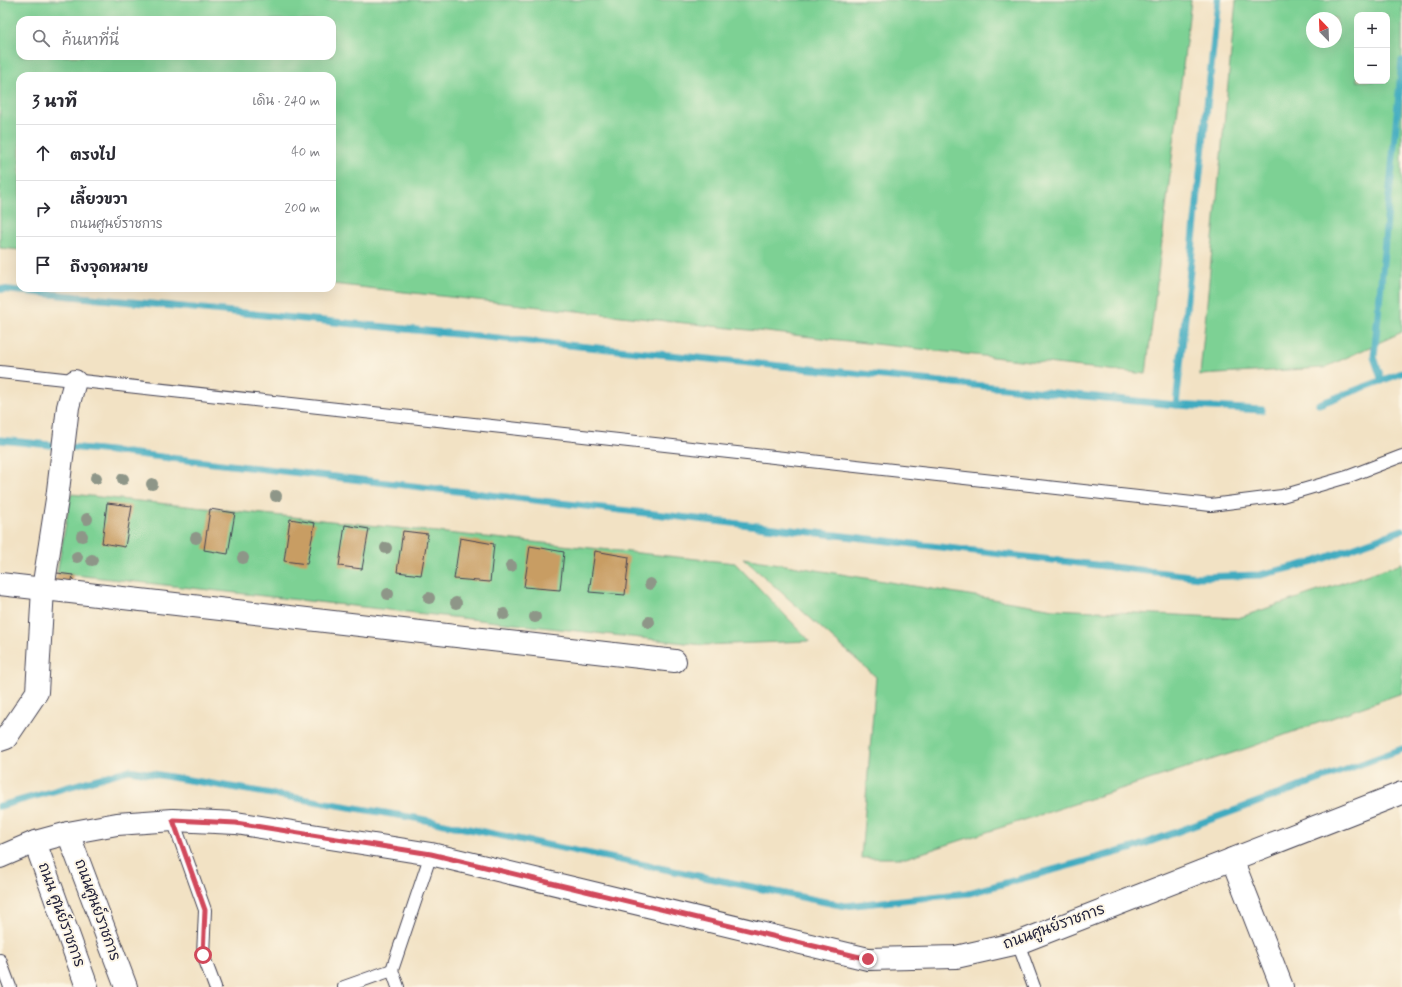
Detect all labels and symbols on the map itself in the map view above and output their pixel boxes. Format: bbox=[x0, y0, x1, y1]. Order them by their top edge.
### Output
north arrow bbox=[1306, 12, 1342, 48]
street label: ถนนศูนย์ราชการ bbox=[69, 856, 126, 964]
street label: ถนน ศูนย์ราชการ bbox=[33, 860, 90, 970]
street label: ถนนศูนย์ราชการ bbox=[1000, 898, 1108, 955]
route start bbox=[194, 946, 212, 964]
route end bbox=[859, 950, 877, 968]

